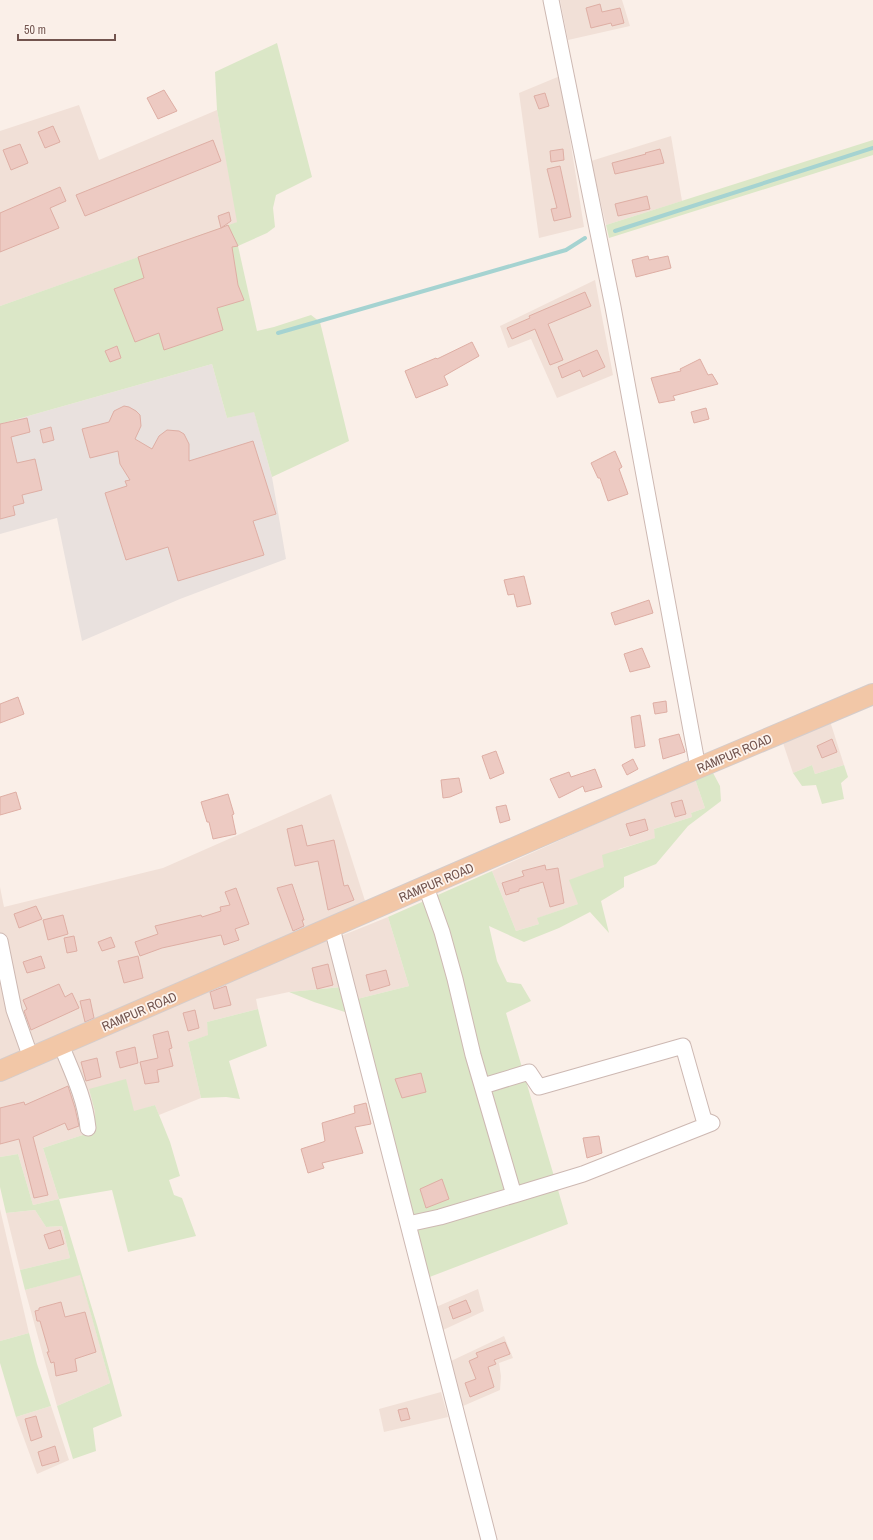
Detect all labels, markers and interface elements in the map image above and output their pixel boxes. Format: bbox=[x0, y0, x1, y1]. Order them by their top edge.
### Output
scale bar bbox=[18, 16, 115, 42]
text: 50 m bbox=[24, 22, 46, 38]
street label: RAMPUR ROAD bbox=[694, 730, 775, 777]
street label: RAMPUR ROAD bbox=[396, 859, 477, 906]
street label: RAMPUR ROAD bbox=[99, 988, 180, 1035]

